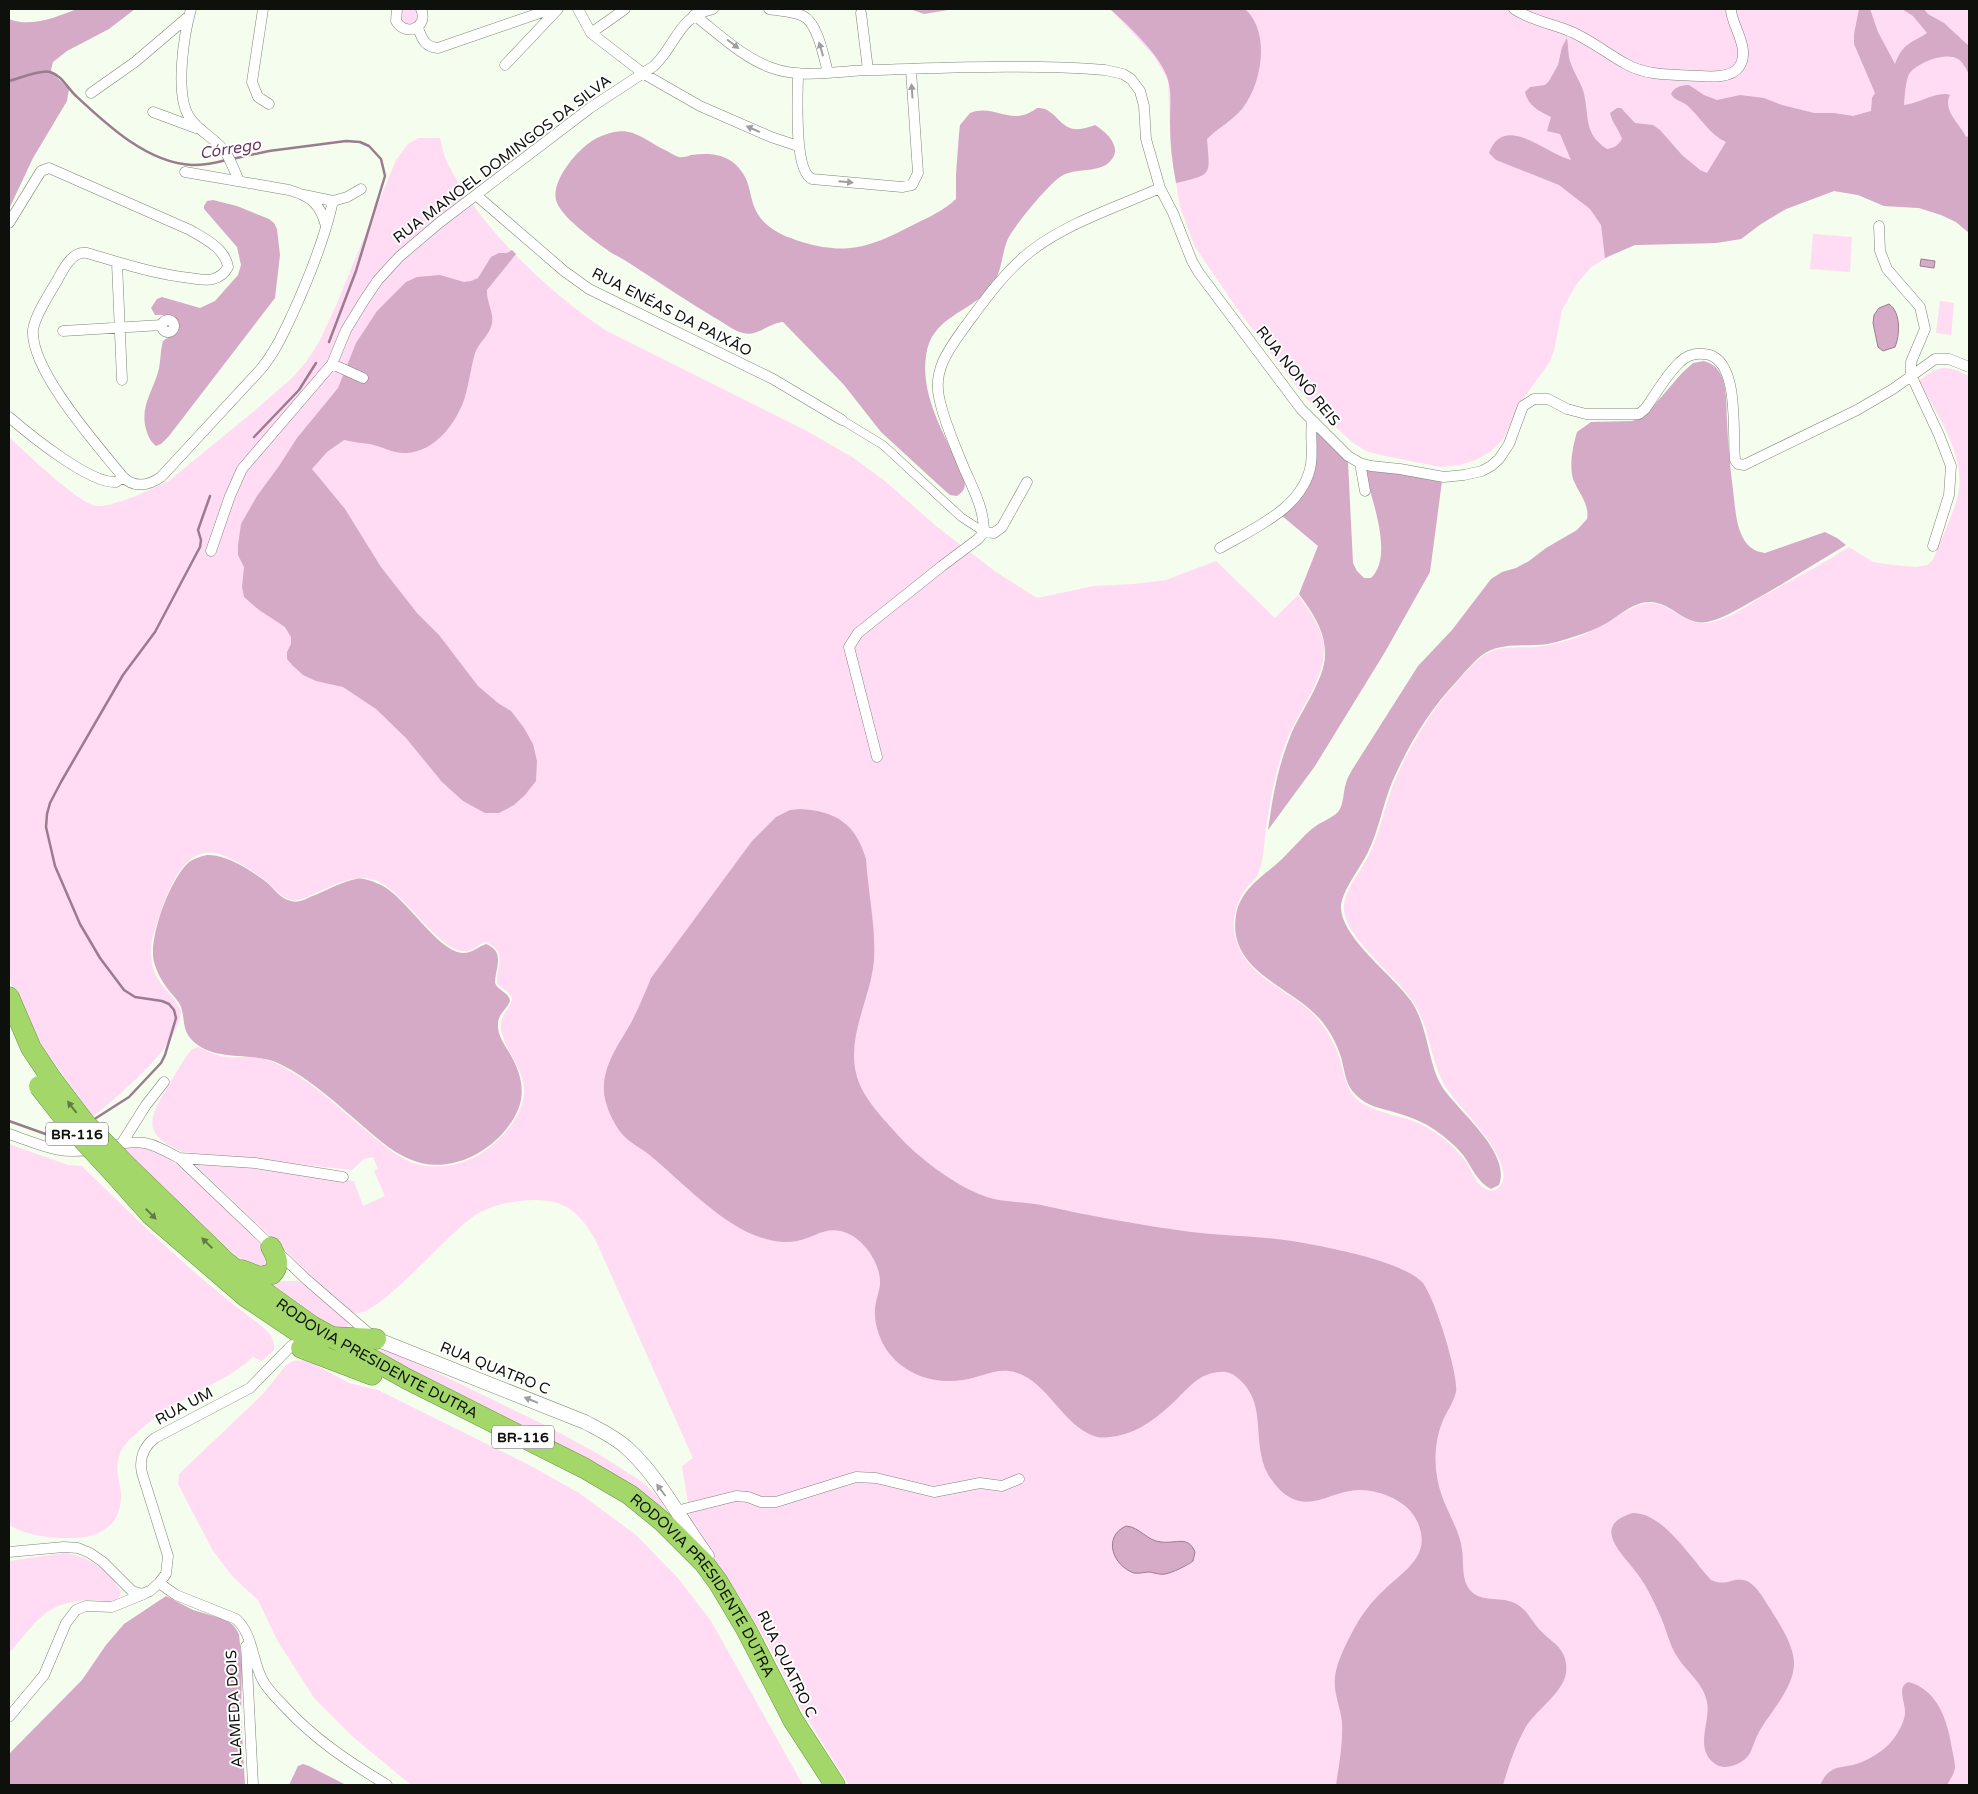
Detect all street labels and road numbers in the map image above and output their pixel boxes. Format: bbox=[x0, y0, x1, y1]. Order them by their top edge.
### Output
street label: RUA MANOEL DOMINGOS DA SILVA bbox=[389, 71, 615, 247]
street label: RUA ENÉAS DA PAIXÃO bbox=[589, 264, 755, 360]
street label: RUA NONÔ REIS bbox=[1252, 323, 1344, 429]
road number: BR-116 bbox=[46, 1122, 108, 1146]
street label: RODOVIA PRESIDENTE DUTRA bbox=[273, 1294, 481, 1422]
street label: RUA QUATRO C bbox=[438, 1338, 552, 1398]
street label: RUA UM bbox=[152, 1383, 216, 1429]
road number: BR-116 bbox=[492, 1425, 554, 1448]
street label: RODOVIA PRESIDENTE DUTRA bbox=[627, 1490, 778, 1680]
street label: RUA QUATRO C bbox=[753, 1608, 821, 1720]
street label: ALAMEDA DOIS bbox=[222, 1650, 246, 1768]

